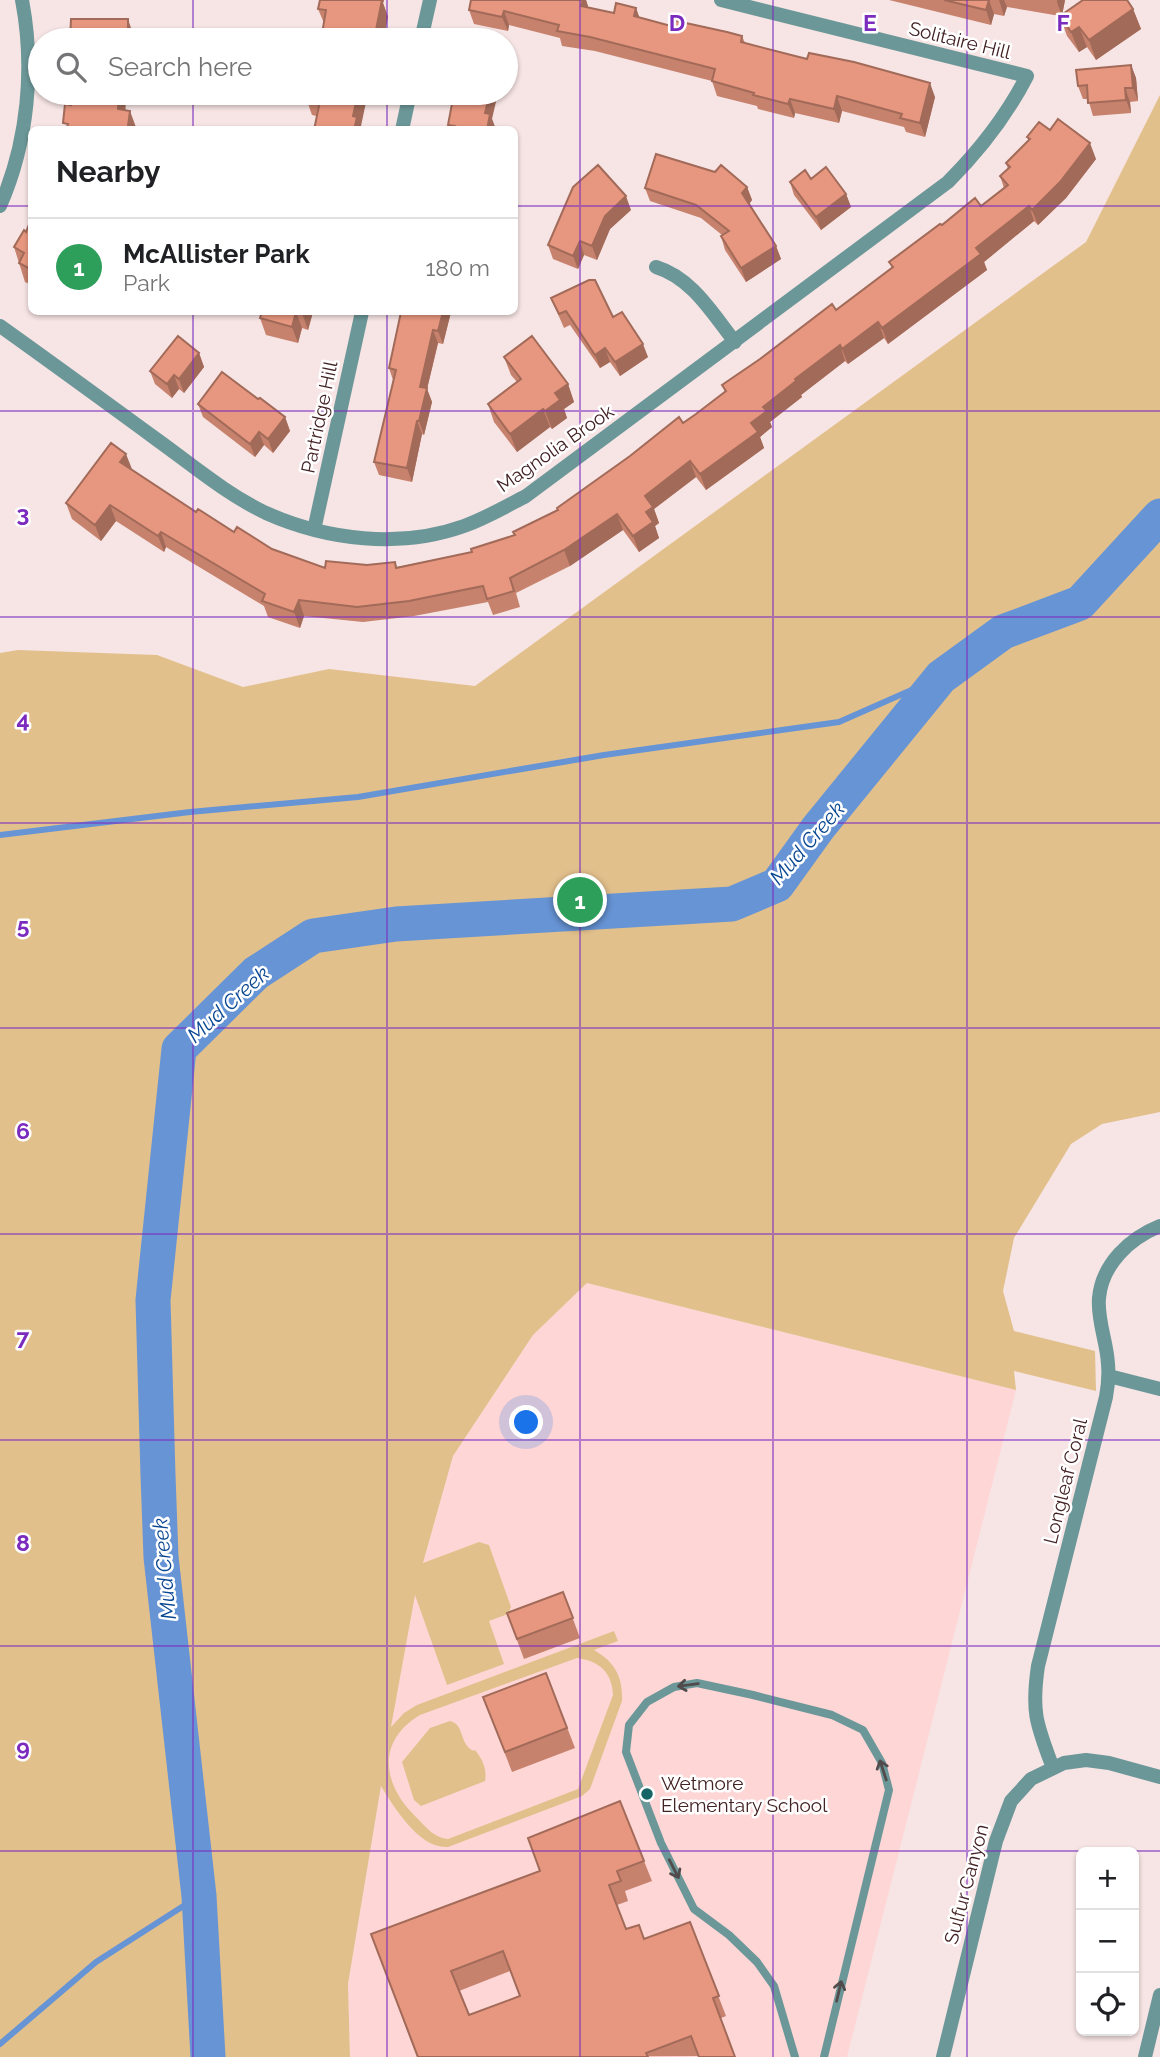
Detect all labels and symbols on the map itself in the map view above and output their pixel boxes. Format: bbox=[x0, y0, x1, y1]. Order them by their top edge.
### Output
text: D bbox=[669, 9, 685, 36]
text: E bbox=[863, 9, 877, 36]
text: F bbox=[1056, 9, 1070, 36]
street label: Solitaire Hill bbox=[907, 17, 1014, 63]
street label: Partridge Hill bbox=[296, 358, 342, 475]
street label: Magnolia Brook bbox=[492, 400, 618, 496]
text: 3 bbox=[17, 500, 29, 527]
text: 4 bbox=[16, 706, 30, 733]
water label: Mud Creek bbox=[764, 796, 850, 890]
pin: 1 bbox=[557, 874, 603, 926]
text: 5 bbox=[17, 912, 30, 939]
water label: Mud Creek bbox=[182, 961, 274, 1047]
text: 6 bbox=[16, 1117, 30, 1144]
text: 7 bbox=[17, 1323, 30, 1350]
your location bbox=[509, 1405, 543, 1439]
street label: Longleaf Coral bbox=[1039, 1415, 1091, 1546]
water label: Mud Creek bbox=[147, 1517, 181, 1621]
text: 8 bbox=[16, 1529, 30, 1556]
one-way arrow bbox=[677, 1679, 700, 1692]
text: 9 bbox=[16, 1734, 30, 1761]
one-way arrow bbox=[876, 1760, 888, 1782]
place label: Wetmore Elementary School bbox=[661, 1772, 828, 1816]
marker: Wetmore Elementary School bbox=[639, 1786, 655, 1802]
street label: Sulfur Canyon bbox=[939, 1822, 993, 1946]
one-way arrow bbox=[667, 1858, 681, 1879]
one-way arrow bbox=[834, 1980, 847, 2002]

